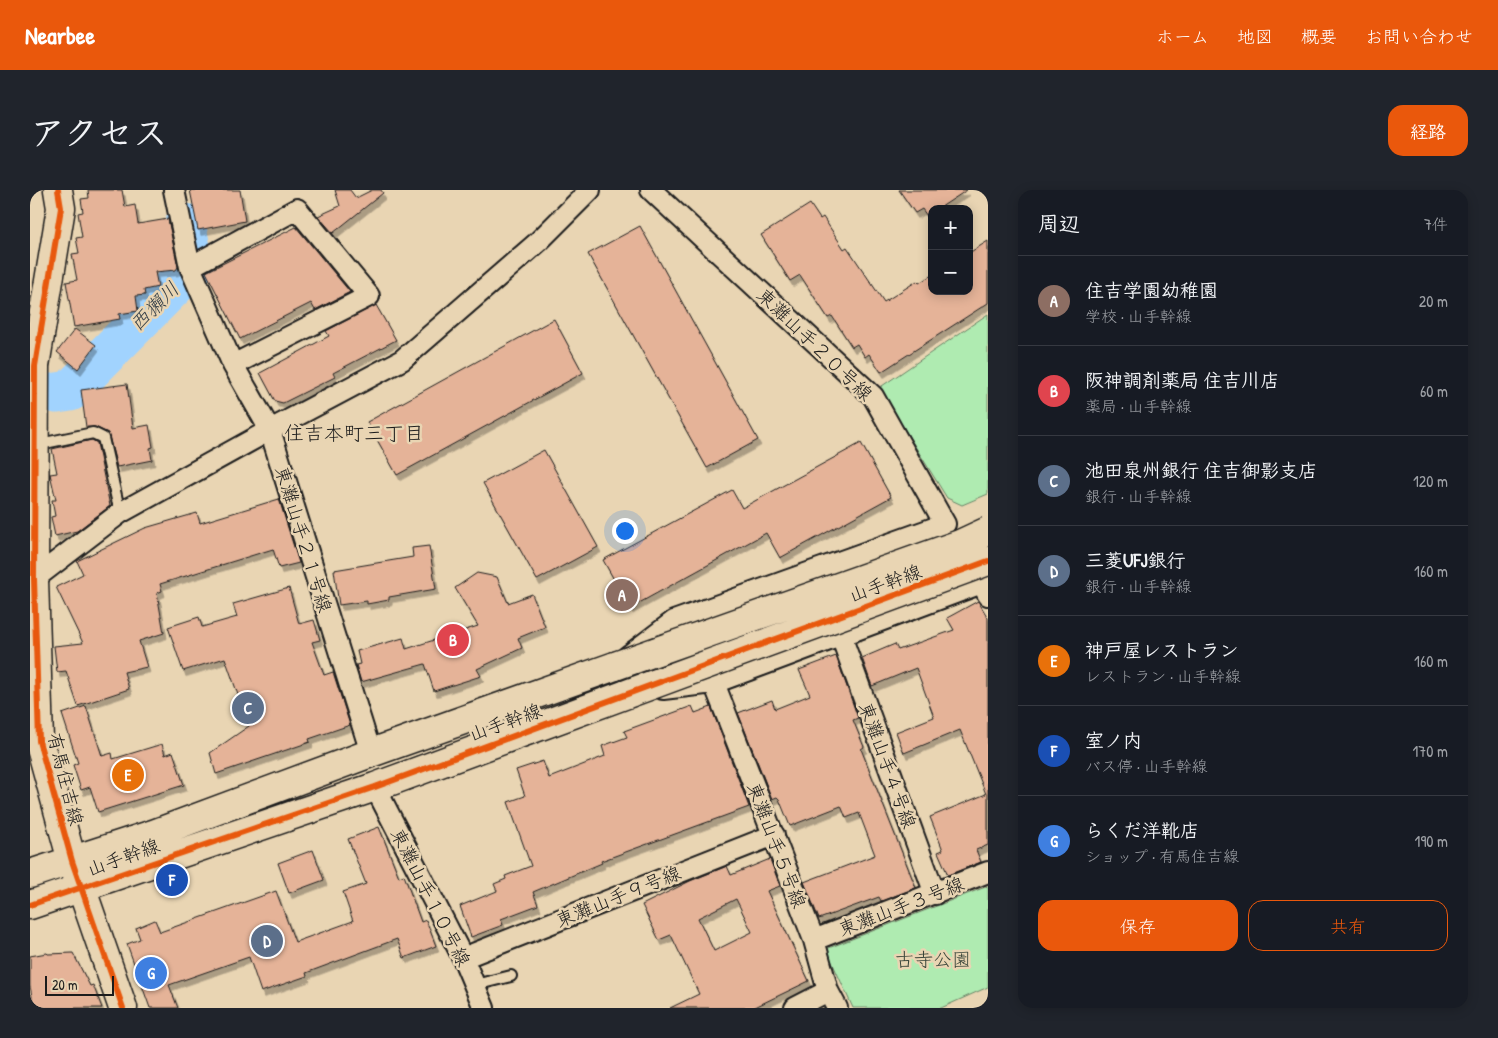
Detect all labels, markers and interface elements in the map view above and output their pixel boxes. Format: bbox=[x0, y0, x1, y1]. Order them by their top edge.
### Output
text: Nearbee bbox=[25, 19, 95, 51]
text: ホーム bbox=[1156, 24, 1209, 49]
text: 地図 bbox=[1237, 24, 1273, 49]
text: 概要 bbox=[1301, 24, 1337, 49]
text: お問い合わせ bbox=[1365, 24, 1473, 49]
button: 経路 bbox=[1388, 105, 1468, 156]
text: アクセス bbox=[30, 109, 168, 156]
map controls bbox=[928, 205, 973, 295]
button: + bbox=[928, 205, 973, 250]
text: 周辺 bbox=[1038, 209, 1080, 238]
text: 7件 bbox=[1424, 213, 1448, 235]
button: − bbox=[928, 250, 973, 295]
water label: 西獺川 bbox=[123, 275, 185, 337]
text: 住吉学園幼稚園 bbox=[1085, 277, 1218, 303]
street label: 東灘山手２０号線 bbox=[751, 282, 879, 406]
text: A bbox=[1050, 290, 1058, 312]
text: 20 m bbox=[1419, 290, 1448, 312]
text: 学校 · 山手幹線 bbox=[1085, 305, 1192, 327]
text: 阪神調剤薬局 住吉川店 bbox=[1085, 367, 1279, 393]
text: B bbox=[1050, 380, 1058, 402]
text: 60 m bbox=[1420, 380, 1448, 402]
text: 薬局 · 山手幹線 bbox=[1085, 395, 1192, 417]
district label: 住吉本町三丁目 bbox=[284, 419, 424, 446]
text: 池田泉州銀行 住吉御影支店 bbox=[1085, 457, 1317, 483]
street label: 東灘山手２１号線 bbox=[269, 463, 339, 615]
text: C bbox=[1050, 470, 1058, 492]
text: 120 m bbox=[1413, 470, 1448, 492]
text: 銀行 · 山手幹線 bbox=[1085, 485, 1192, 507]
your location bbox=[612, 518, 638, 544]
text: 三菱UFJ銀行 bbox=[1085, 547, 1186, 573]
street label: 山手幹線 bbox=[845, 558, 925, 608]
text: D bbox=[1050, 560, 1058, 582]
text: 160 m bbox=[1414, 560, 1448, 582]
text: 銀行 · 山手幹線 bbox=[1085, 575, 1192, 597]
pin: A bbox=[606, 576, 638, 614]
pin: B bbox=[437, 621, 469, 659]
text: 神戸屋レストラン bbox=[1085, 637, 1239, 663]
text: E bbox=[1050, 650, 1058, 672]
text: 160 m bbox=[1414, 650, 1448, 672]
text: レストラン · 山手幹線 bbox=[1085, 665, 1241, 687]
pin: C bbox=[232, 689, 264, 727]
street label: 山手幹線 bbox=[465, 697, 545, 747]
street label: 東灘山手４号線 bbox=[853, 698, 923, 832]
text: 室ノ内 bbox=[1085, 727, 1142, 753]
street label: 有馬住吉線 bbox=[42, 730, 90, 828]
text: F bbox=[1051, 740, 1057, 762]
text: 170 m bbox=[1413, 740, 1448, 762]
text: バス停 · 山手幹線 bbox=[1085, 755, 1208, 777]
pin: E bbox=[112, 756, 144, 794]
street label: 東灘山手５号線 bbox=[741, 778, 813, 912]
text: らくだ洋靴店 bbox=[1085, 817, 1199, 843]
street label: 東灘山手１０号線 bbox=[385, 823, 477, 971]
text: G bbox=[1050, 830, 1058, 852]
text: 190 m bbox=[1415, 830, 1448, 852]
street label: 山手幹線 bbox=[83, 832, 163, 882]
text: ショップ · 有馬住吉線 bbox=[1085, 845, 1239, 867]
street label: 東灘山手９号線 bbox=[551, 859, 685, 933]
pin: F bbox=[156, 861, 188, 899]
street label: 東灘山手３号線 bbox=[834, 870, 968, 942]
button: 保存 bbox=[1038, 900, 1238, 951]
button: 共有 bbox=[1248, 900, 1448, 951]
pin: D bbox=[251, 922, 283, 960]
park label: 古寺公園 bbox=[895, 946, 971, 972]
pin: G bbox=[135, 954, 167, 992]
scale bar bbox=[45, 973, 114, 996]
text: 20 m bbox=[52, 975, 78, 994]

